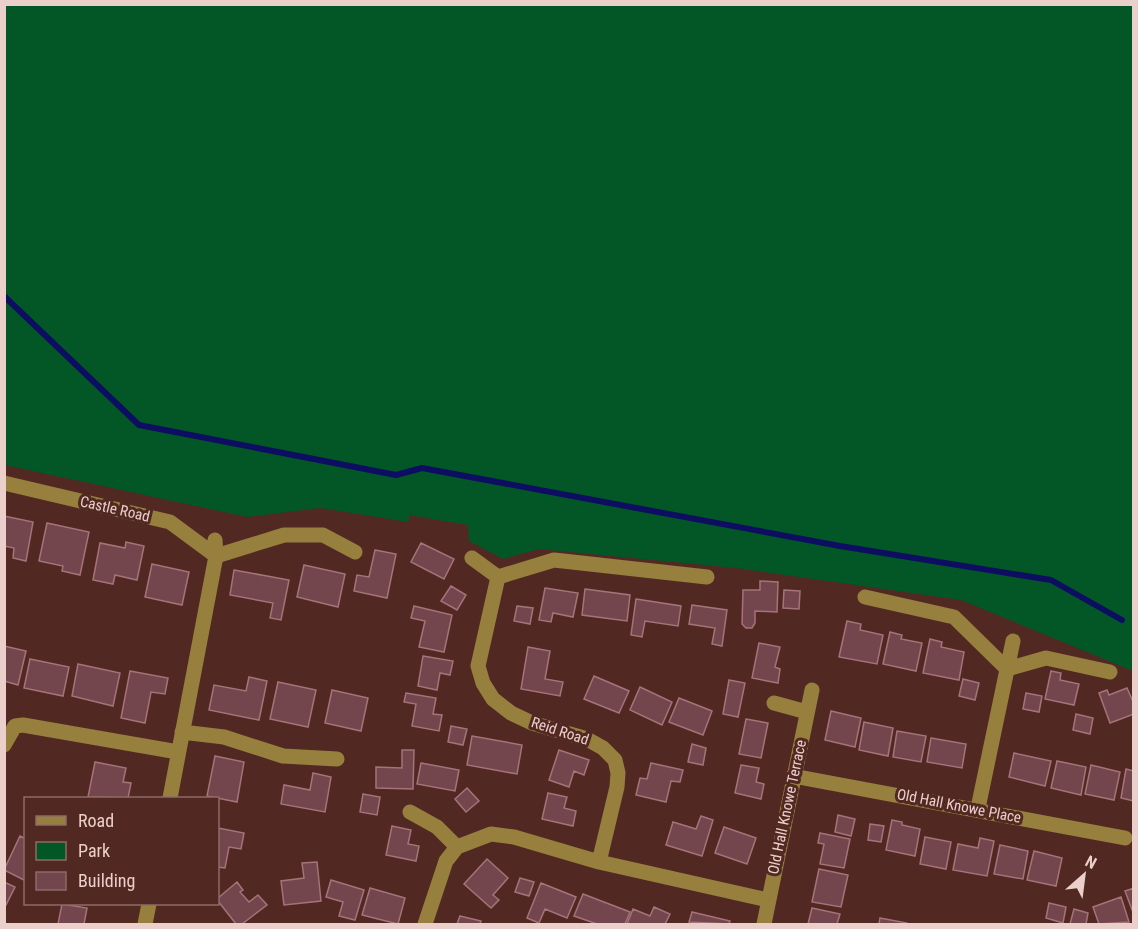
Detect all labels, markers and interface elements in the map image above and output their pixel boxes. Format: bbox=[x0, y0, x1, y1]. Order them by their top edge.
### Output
street label: Castle Road bbox=[78, 492, 152, 526]
street label: Reid Road bbox=[529, 713, 591, 749]
street label: Old Hall Knowe Terrace bbox=[764, 738, 810, 876]
street label: Old Hall Knowe Place bbox=[895, 785, 1023, 827]
legend bbox=[24, 797, 219, 905]
text: Road bbox=[78, 810, 114, 831]
text: Park bbox=[78, 840, 110, 861]
north arrow bbox=[1054, 845, 1114, 905]
text: N bbox=[1082, 852, 1100, 873]
text: Building bbox=[78, 870, 135, 891]

